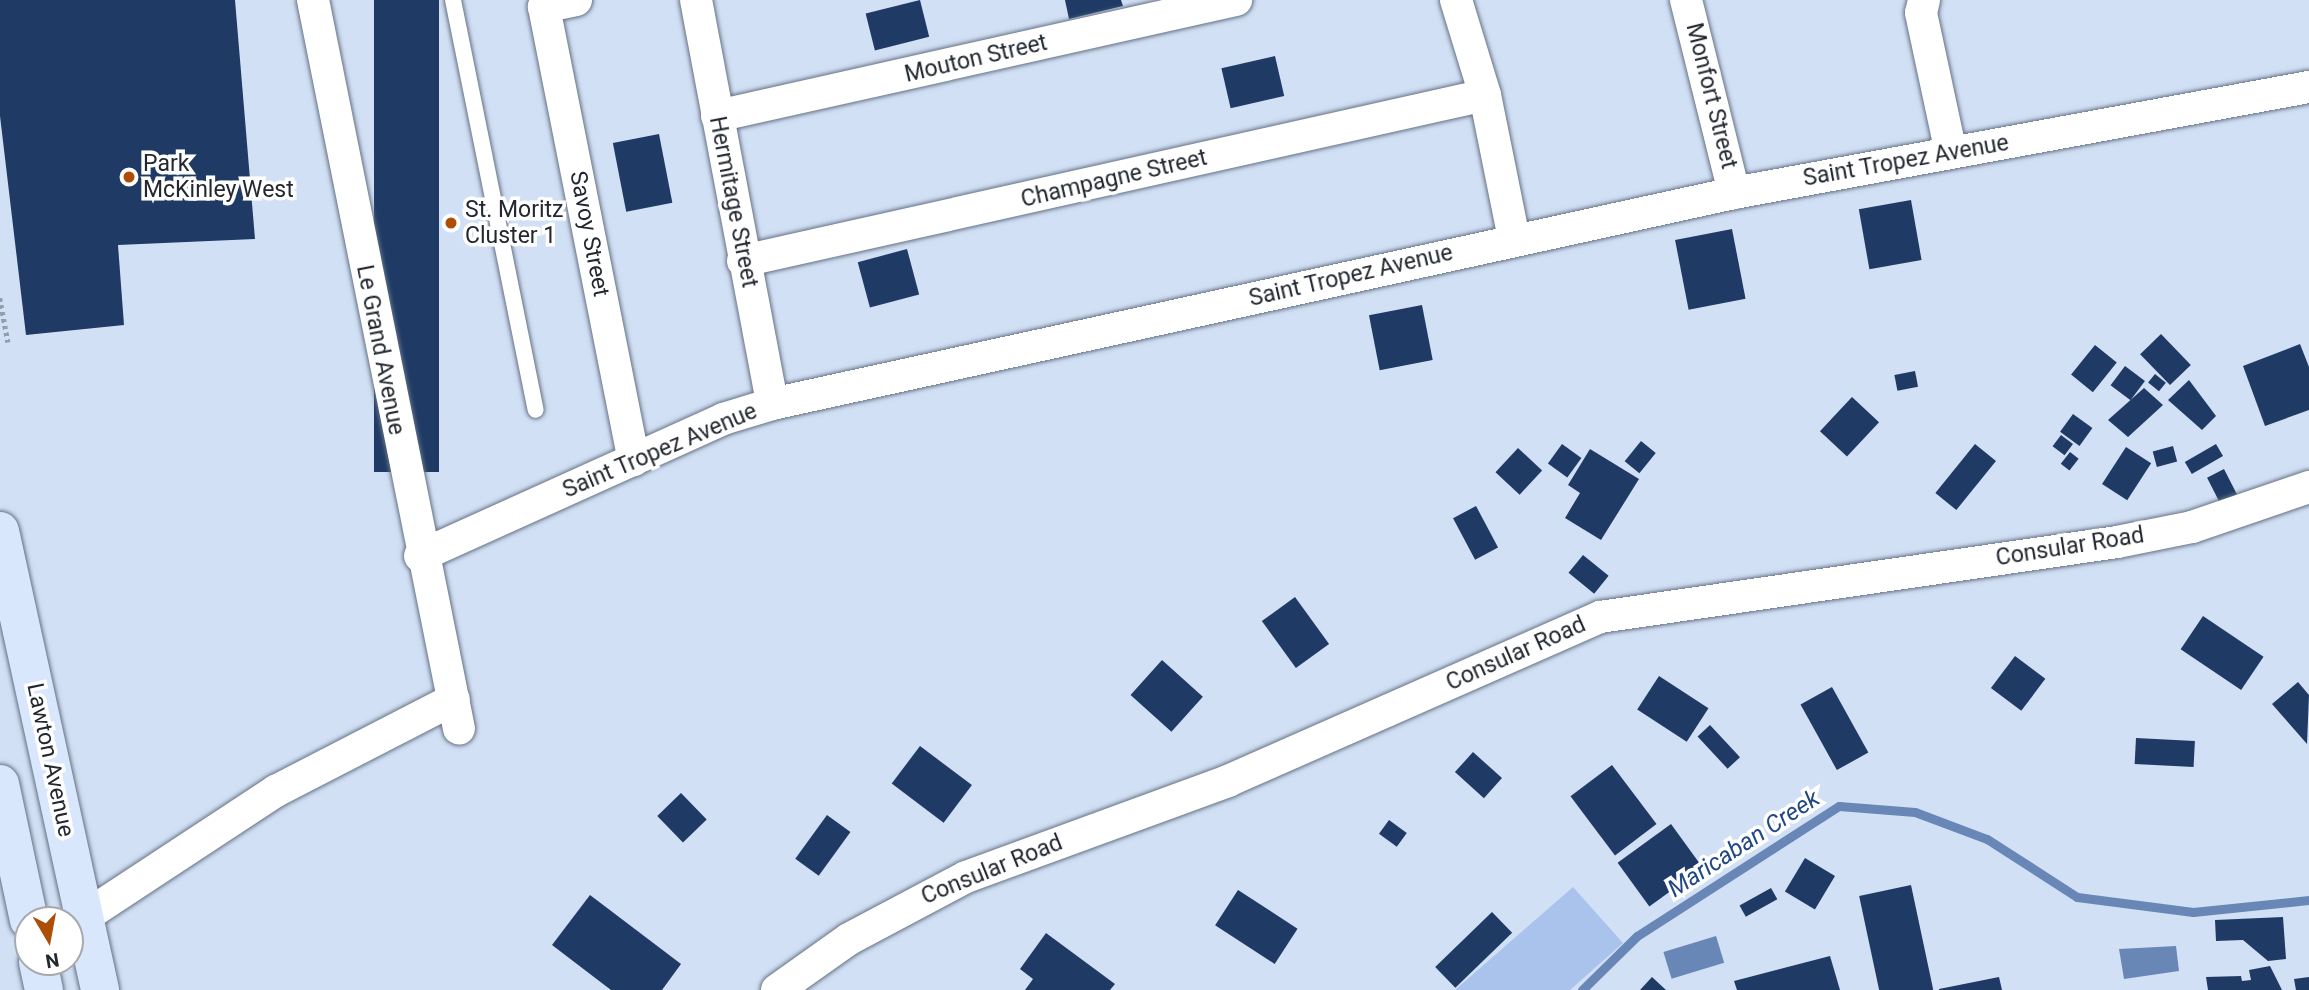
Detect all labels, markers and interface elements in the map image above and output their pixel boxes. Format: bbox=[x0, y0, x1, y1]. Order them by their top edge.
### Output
street label: Monfort Street bbox=[1680, 20, 1742, 172]
street label: Mouton Street bbox=[902, 29, 1050, 89]
street label: Hermitage Street bbox=[703, 114, 763, 290]
street label: Saint Tropez Avenue bbox=[1801, 129, 2011, 193]
street label: Champagne Street bbox=[1018, 144, 1210, 214]
place label: Park McKinley West bbox=[143, 150, 294, 204]
marker: Park McKinley West bbox=[121, 169, 137, 185]
street label: Savoy Street bbox=[563, 169, 615, 299]
place label: St. Moritz Cluster 1 bbox=[465, 196, 563, 250]
marker: St. Moritz Cluster 1 bbox=[443, 215, 459, 231]
street label: Saint Tropez Avenue bbox=[1246, 239, 1456, 313]
street label: Le Grand Avenue bbox=[350, 263, 410, 437]
street label: Saint Tropez Avenue bbox=[559, 398, 761, 504]
street label: Consular Road bbox=[1994, 522, 2146, 572]
street label: Consular Road bbox=[1442, 611, 1590, 697]
street label: Lawton Avenue bbox=[20, 681, 80, 839]
water label: Maricaban Creek bbox=[1663, 784, 1825, 904]
street label: Consular Road bbox=[917, 829, 1067, 911]
north arrow bbox=[14, 906, 84, 976]
text: N bbox=[44, 948, 61, 973]

